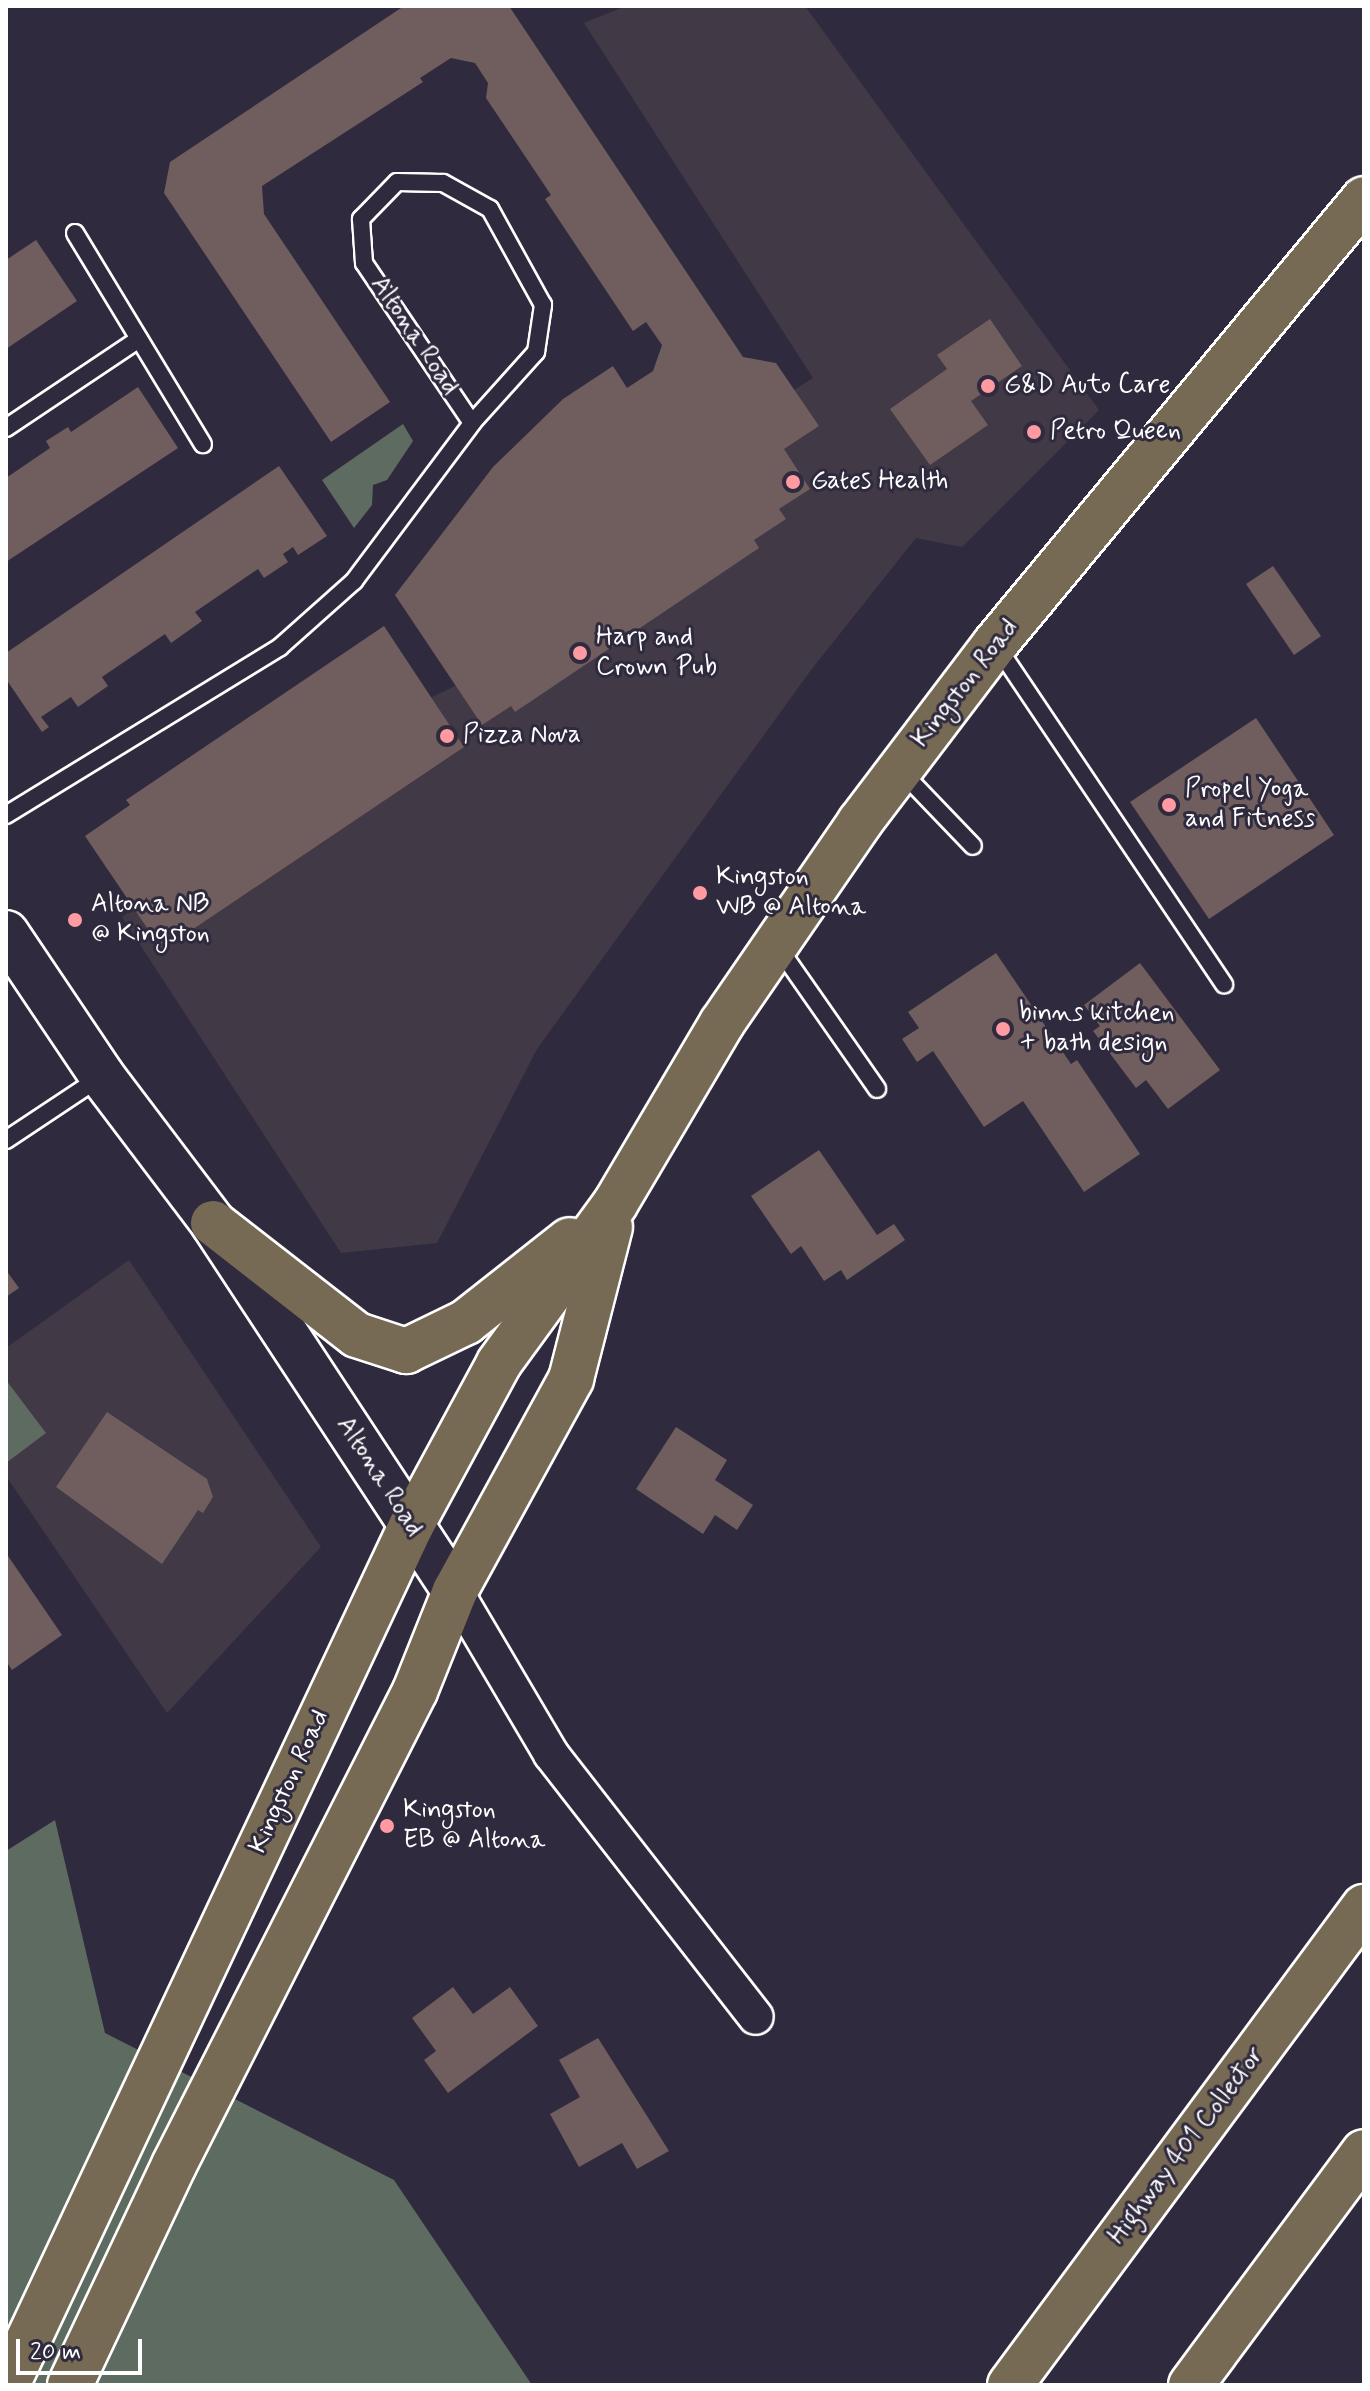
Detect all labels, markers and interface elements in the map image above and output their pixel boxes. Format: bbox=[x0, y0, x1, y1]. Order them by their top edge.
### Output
street label: Altona Road bbox=[363, 271, 465, 401]
place label: G&D Auto Care bbox=[1004, 370, 1172, 402]
marker: G&D Auto Care bbox=[979, 377, 997, 395]
place label: Petro Queen bbox=[1050, 416, 1181, 448]
marker: Petro Queen bbox=[1025, 423, 1043, 441]
place label: Gates Health bbox=[811, 466, 948, 498]
marker: Gates Health bbox=[782, 471, 804, 493]
street label: Kingston Road bbox=[907, 615, 1025, 753]
place label: Harp and Crown Pub bbox=[596, 622, 718, 684]
marker: Harp and Crown Pub bbox=[571, 644, 589, 662]
place label: Pizza Nova bbox=[463, 720, 581, 752]
marker: Pizza Nova bbox=[438, 727, 456, 745]
place label: Propel Yoga and Fitness bbox=[1185, 774, 1316, 836]
marker: Propel Yoga and Fitness bbox=[1160, 796, 1178, 814]
place label: Kingston WB @ Altona bbox=[716, 862, 866, 924]
marker: Kingston WB @ Altona bbox=[691, 884, 709, 902]
place label: Altona NB @ Kingston bbox=[91, 889, 210, 950]
marker: Altona NB @ Kingston bbox=[66, 911, 84, 929]
place label: binns kitchen + bath design bbox=[1019, 998, 1170, 1060]
marker: binns kitchen + bath design bbox=[994, 1020, 1012, 1038]
street label: Altona Road bbox=[329, 1411, 429, 1543]
street label: Kingston Road bbox=[244, 1707, 336, 1857]
place label: Kingston EB @ Altona bbox=[403, 1795, 545, 1856]
marker: Kingston EB @ Altona bbox=[378, 1817, 396, 1835]
street label: Highway 401 Collector bbox=[1102, 2041, 1272, 2251]
scale bar bbox=[20, 2323, 146, 2373]
text: 20 m bbox=[30, 2337, 81, 2368]

